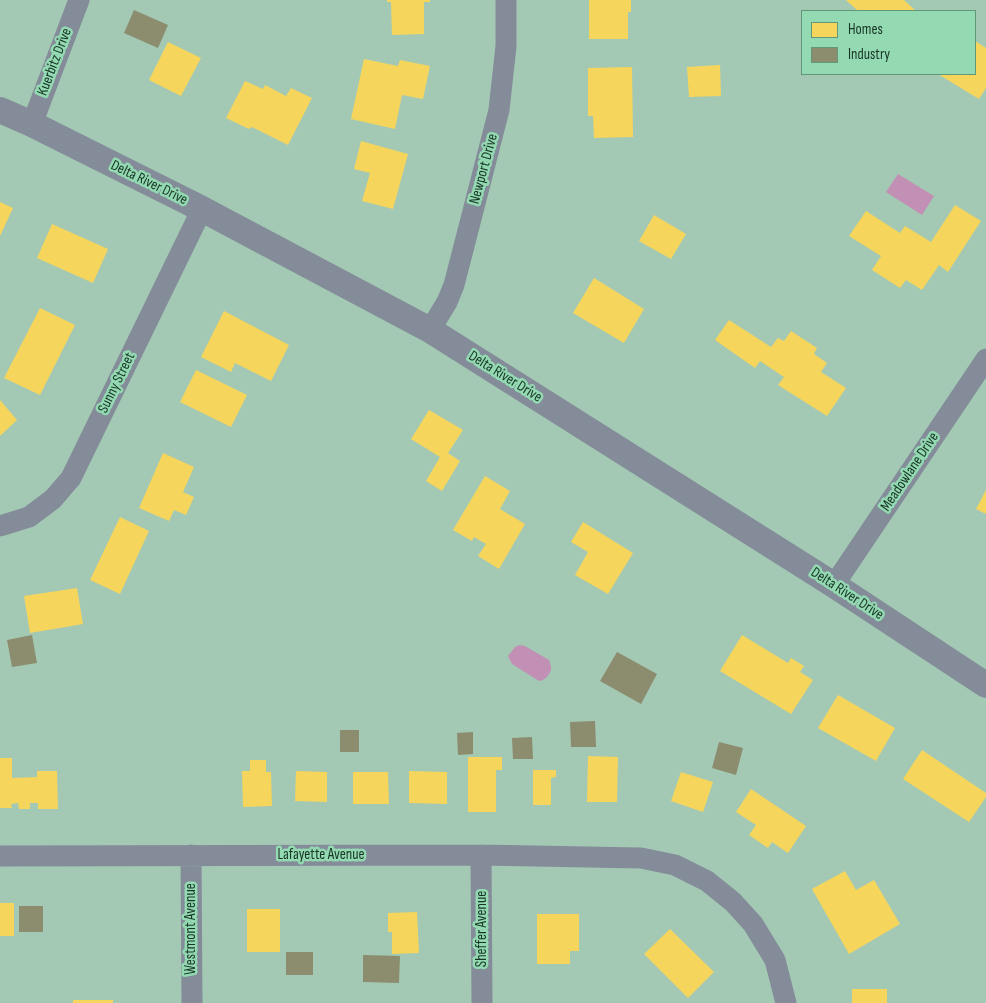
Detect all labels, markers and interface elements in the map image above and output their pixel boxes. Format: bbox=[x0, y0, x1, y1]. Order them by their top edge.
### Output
legend bbox=[801, 10, 976, 75]
text: Homes bbox=[848, 20, 883, 39]
street label: Kuerbitz Drive bbox=[34, 26, 76, 98]
text: Industry bbox=[848, 45, 890, 64]
street label: Newport Drive bbox=[466, 132, 502, 206]
street label: Delta River Drive bbox=[108, 157, 190, 209]
street label: Delta River Drive bbox=[465, 347, 545, 407]
street label: Sunny Street bbox=[95, 350, 139, 416]
street label: Meadowlane Drive bbox=[877, 429, 943, 515]
street label: Delta River Drive bbox=[807, 564, 887, 624]
street label: Lafayette Avenue bbox=[278, 846, 364, 864]
street label: Westmont Avenue bbox=[182, 883, 200, 975]
street label: Sheffer Avenue bbox=[473, 891, 491, 967]

